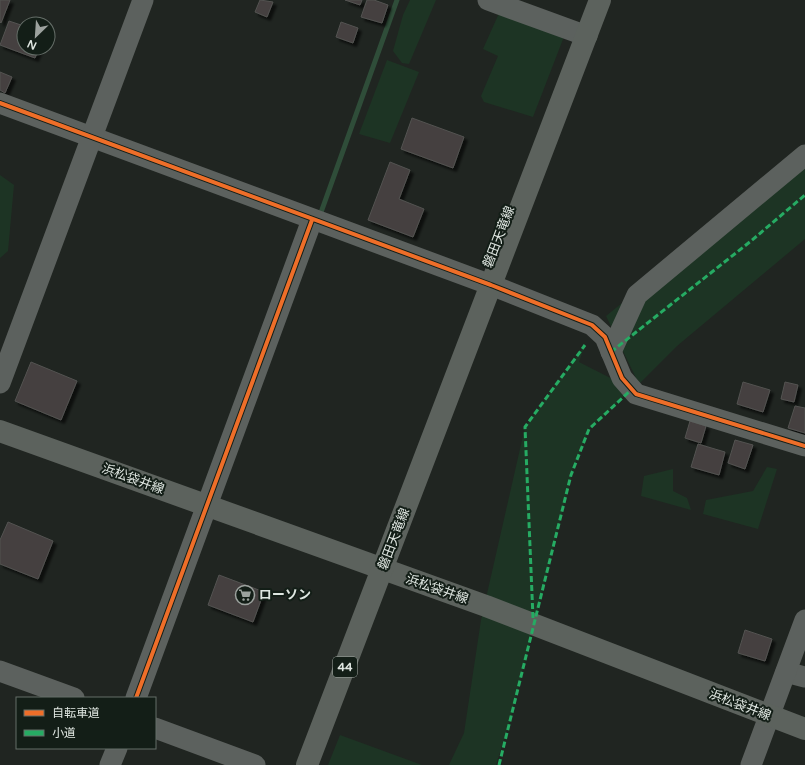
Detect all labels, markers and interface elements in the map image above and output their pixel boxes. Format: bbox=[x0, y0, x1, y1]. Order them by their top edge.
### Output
north arrow bbox=[16, 16, 56, 56]
text: N bbox=[25, 37, 39, 52]
street label: 磐田天竜線 bbox=[480, 204, 518, 270]
street label: 浜松袋井線 bbox=[100, 460, 166, 498]
street label: 磐田天竜線 bbox=[375, 506, 413, 572]
street label: 浜松袋井線 bbox=[404, 571, 470, 607]
supermarket icon: ローソン bbox=[234, 584, 256, 606]
place label: ローソン bbox=[259, 587, 311, 603]
road number: 44 bbox=[333, 657, 357, 677]
street label: 浜松袋井線 bbox=[707, 686, 773, 724]
legend bbox=[16, 697, 156, 749]
text: 自転車道 bbox=[52, 706, 100, 720]
text: 小道 bbox=[52, 726, 76, 740]

